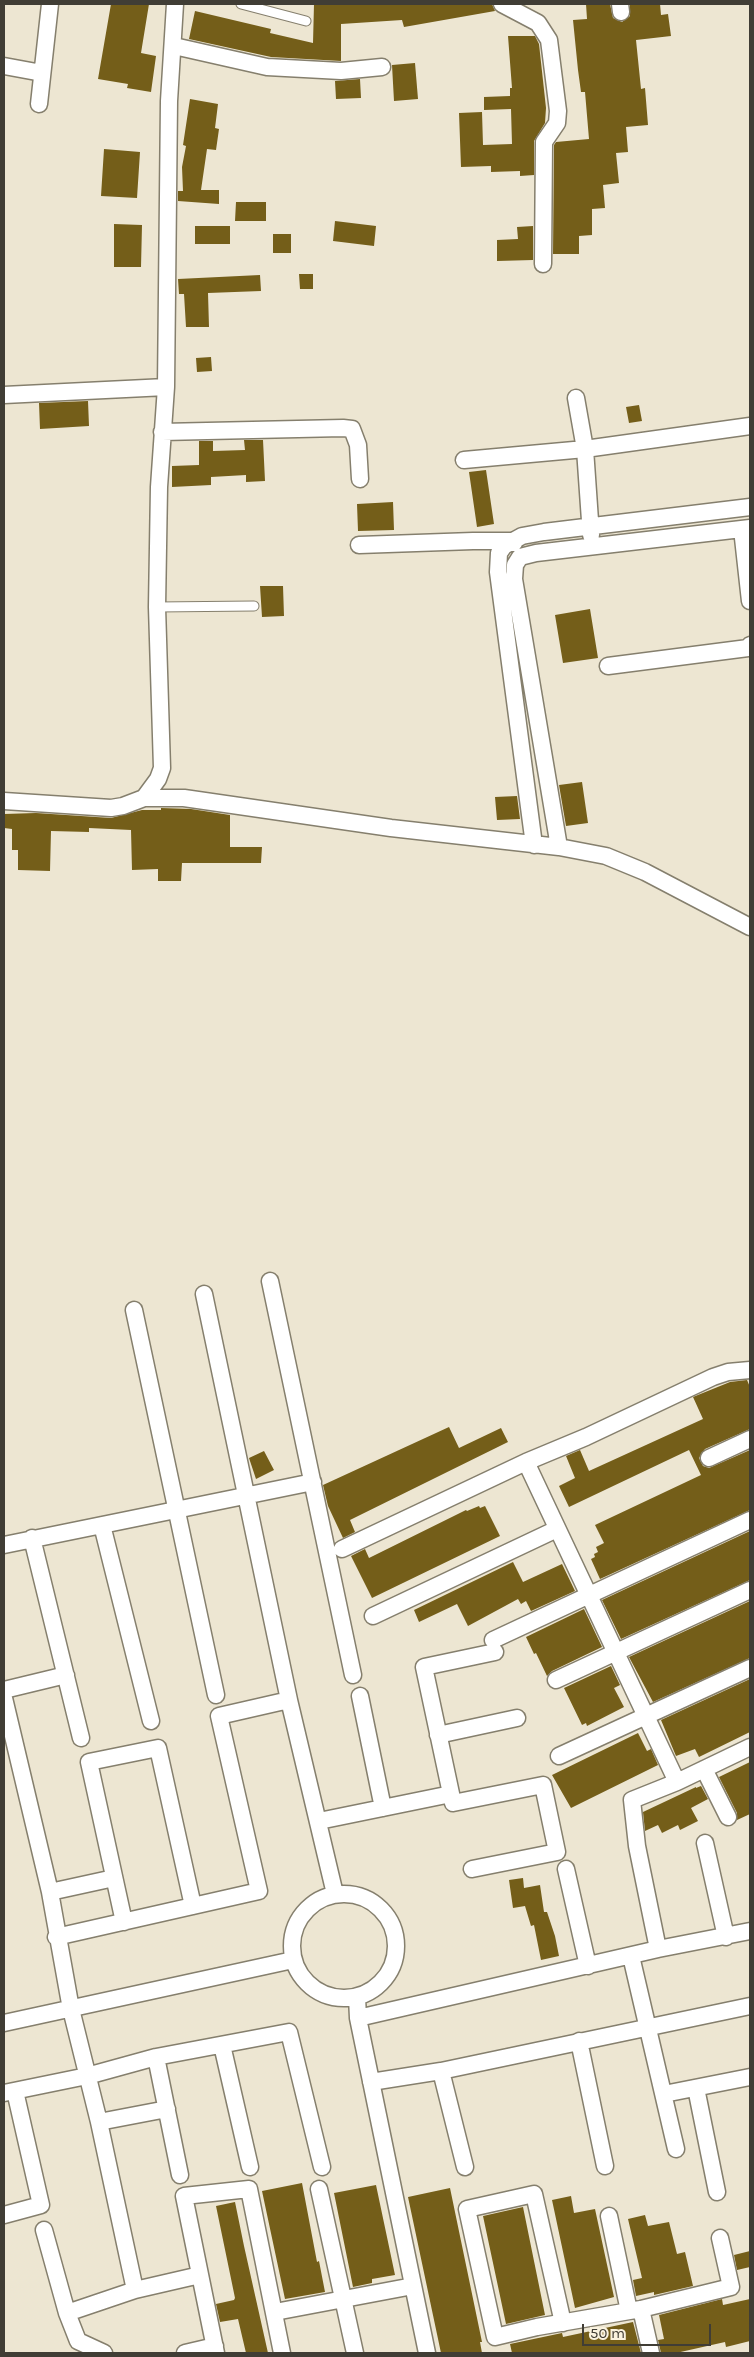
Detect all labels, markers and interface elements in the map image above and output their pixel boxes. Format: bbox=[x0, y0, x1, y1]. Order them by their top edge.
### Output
scale bar bbox=[584, 2314, 713, 2346]
text: 50 m bbox=[590, 2324, 625, 2342]

